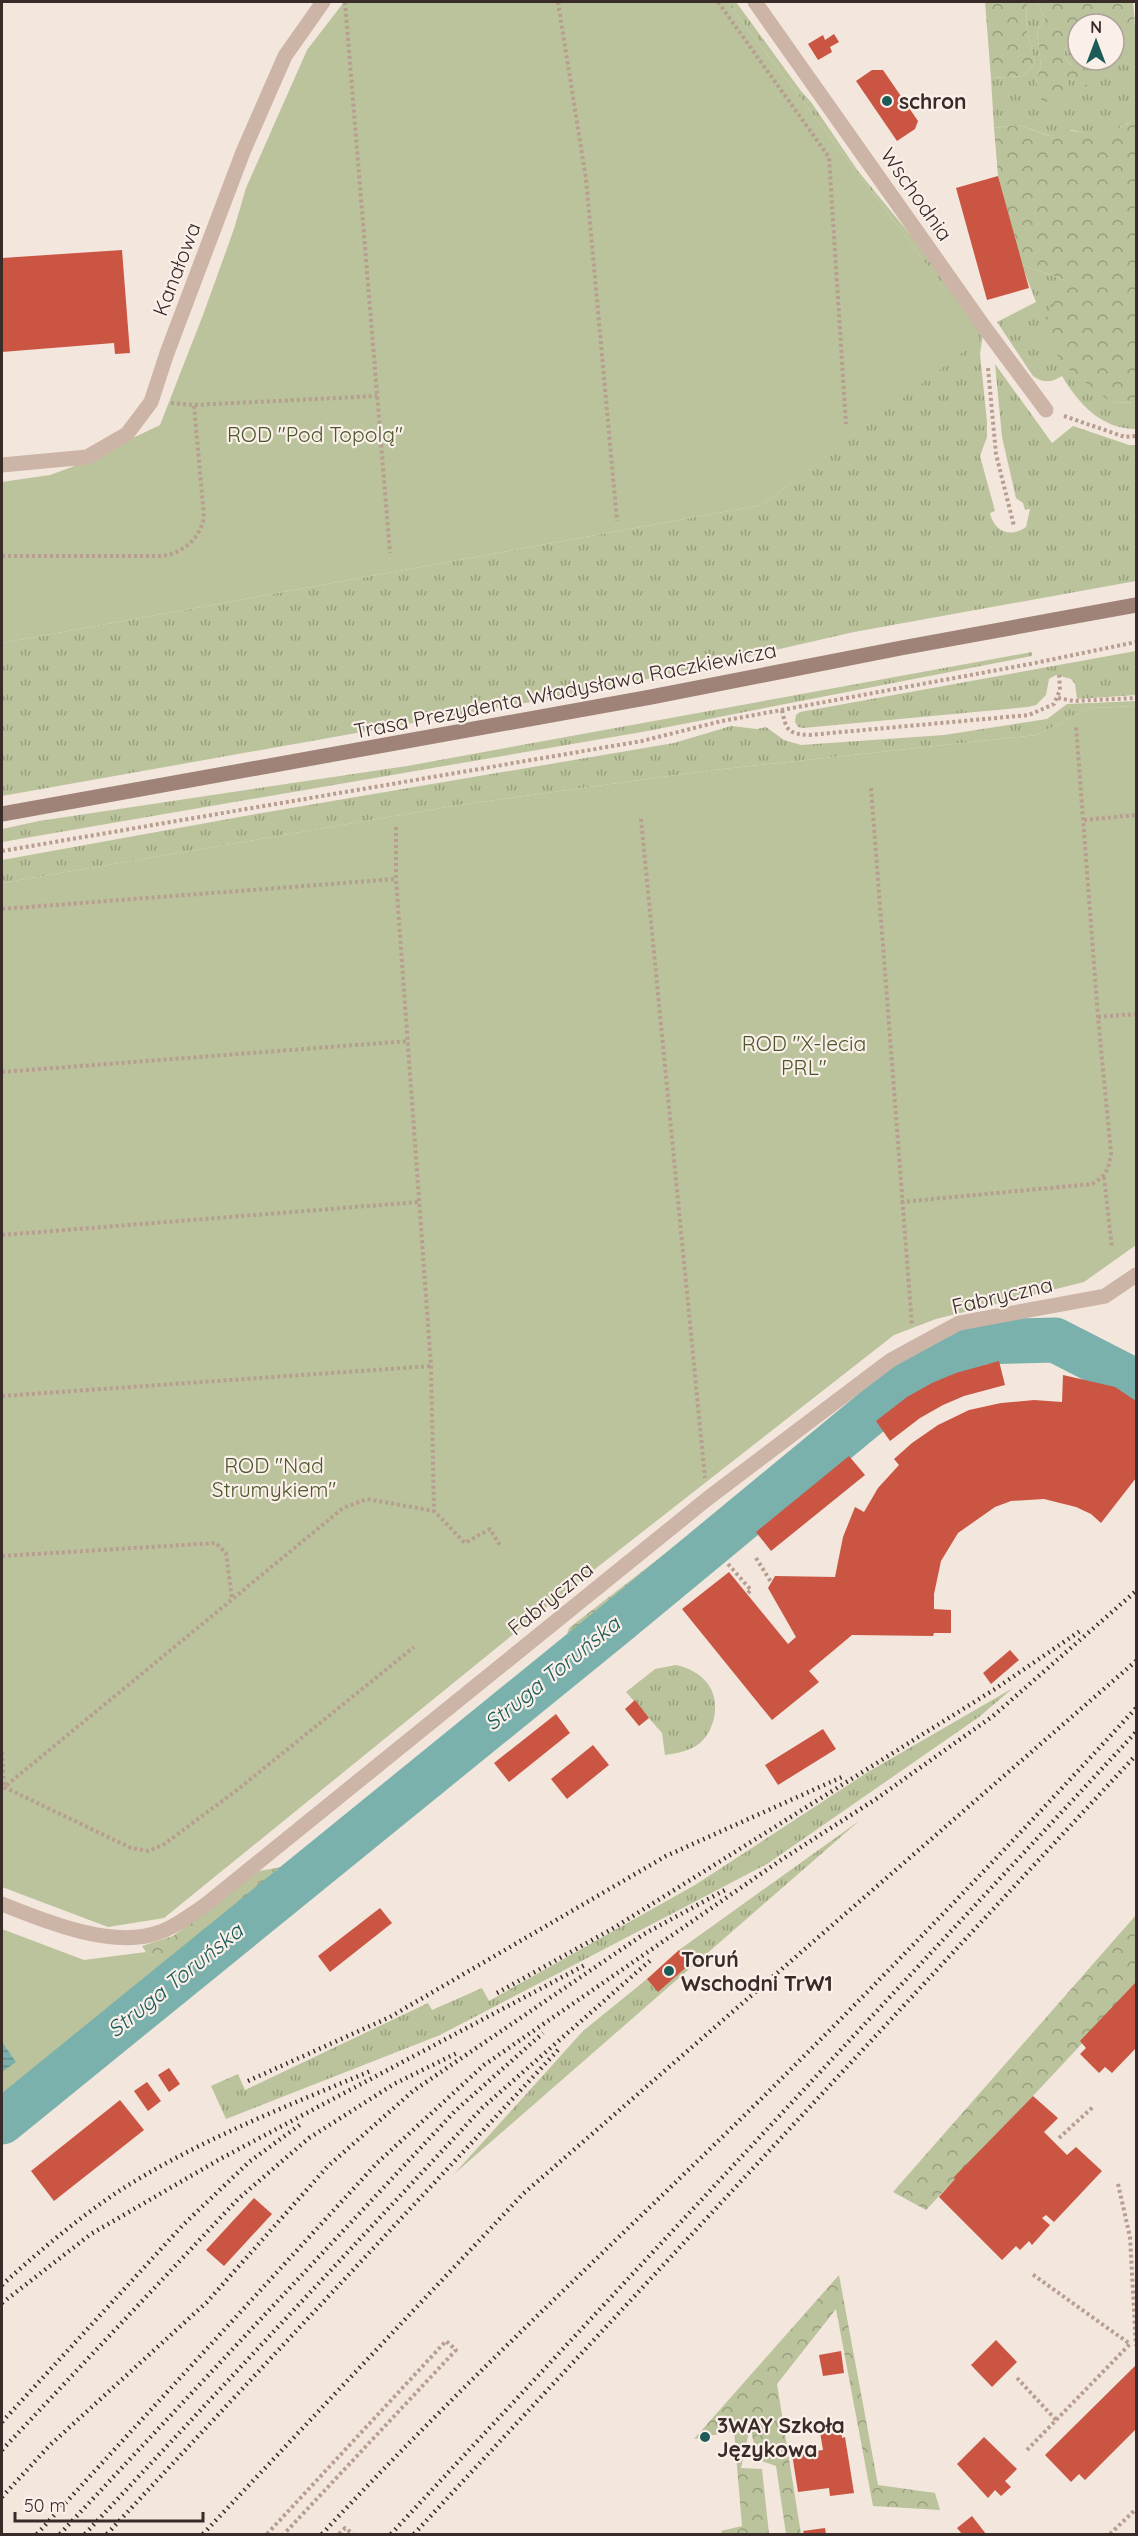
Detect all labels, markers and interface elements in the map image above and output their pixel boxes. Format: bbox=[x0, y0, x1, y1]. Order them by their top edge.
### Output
north arrow bbox=[1066, 12, 1126, 72]
text: N bbox=[1090, 17, 1102, 37]
place label: schron bbox=[899, 88, 967, 114]
marker: schron bbox=[880, 94, 894, 108]
street label: Wschodnia bbox=[875, 142, 959, 246]
street label: Kanałowa bbox=[146, 219, 206, 319]
park label: ROD "Pod Topolą" bbox=[227, 421, 403, 447]
street label: Trasa Prezydenta Władysława Raczkiewicza bbox=[351, 636, 779, 744]
park label: ROD "X-lecia PRL" bbox=[742, 1030, 866, 1080]
street label: Fabryczna bbox=[949, 1271, 1055, 1319]
park label: ROD "Nad Strumykiem" bbox=[212, 1452, 336, 1502]
street label: Fabryczna bbox=[502, 1556, 598, 1640]
water label: Struga Toruńska bbox=[478, 1609, 627, 1736]
water label: Struga Toruńska bbox=[101, 1916, 250, 2043]
place label: Toruń Wschodni TrW1 bbox=[681, 1946, 833, 1996]
marker: Toruń Wschodni TrW1 bbox=[662, 1964, 676, 1978]
place label: 3WAY Szkoła Językowa bbox=[717, 2412, 845, 2462]
marker: 3WAY Szkoła Językowa bbox=[698, 2430, 712, 2444]
scale bar bbox=[15, 2485, 202, 2523]
text: 50 m bbox=[24, 2494, 66, 2517]

